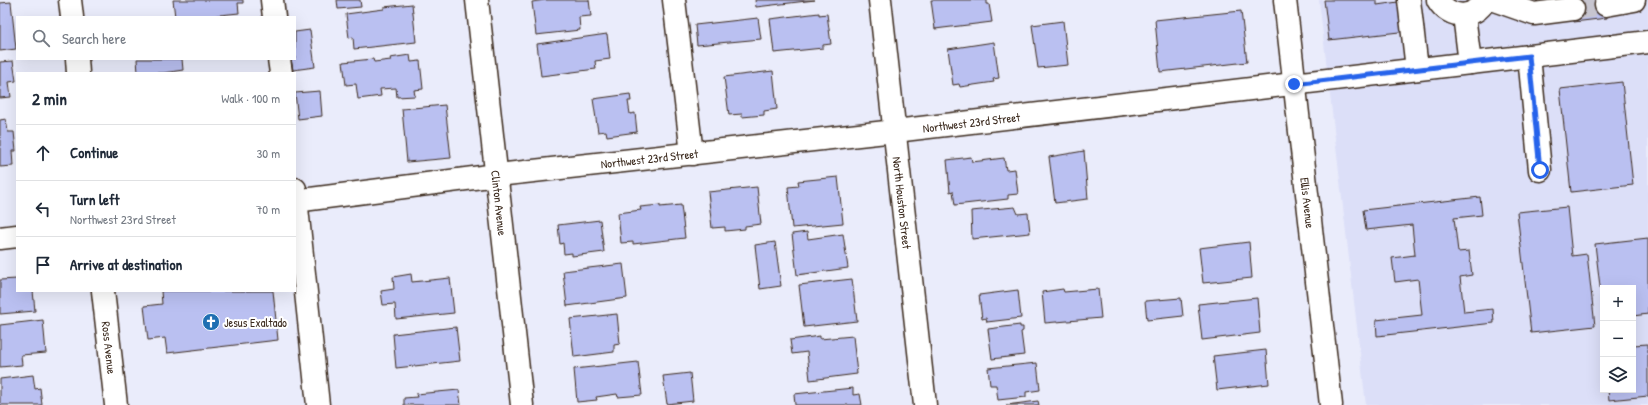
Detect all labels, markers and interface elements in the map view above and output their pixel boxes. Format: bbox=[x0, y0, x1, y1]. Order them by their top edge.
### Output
search box bbox=[16, 16, 296, 60]
icon: search bbox=[30, 27, 52, 49]
text: Search here bbox=[62, 28, 126, 49]
route end bbox=[1285, 75, 1303, 93]
text: 2 min bbox=[32, 87, 67, 110]
text: Walk · 100 m bbox=[221, 89, 280, 107]
street label: Northwest 23rd Street bbox=[922, 108, 1022, 136]
icon: ahead bbox=[32, 142, 54, 164]
text: Continue bbox=[70, 142, 118, 163]
text: 30 m bbox=[257, 144, 280, 162]
street label: Northwest 23rd Street bbox=[600, 144, 700, 172]
street label: North Houston Street bbox=[889, 156, 916, 251]
route start bbox=[1531, 161, 1549, 179]
street label: Clinton Avenue bbox=[487, 169, 512, 237]
street label: Ellis Avenue bbox=[1297, 176, 1319, 229]
text: Turn left bbox=[70, 189, 120, 210]
icon: left bbox=[32, 198, 54, 220]
text: 70 m bbox=[256, 200, 280, 218]
text: Northwest 23rd Street bbox=[70, 210, 176, 228]
icon: arrive bbox=[32, 254, 54, 276]
text: Arrive at destination bbox=[70, 254, 182, 275]
map controls bbox=[1600, 285, 1636, 393]
button: + bbox=[1600, 285, 1636, 321]
church icon: Jesus Exaltado bbox=[201, 312, 221, 332]
place label: Jesus Exaltado bbox=[224, 314, 287, 331]
street label: Ross Avenue bbox=[98, 320, 121, 375]
button: − bbox=[1600, 321, 1636, 357]
button: layers bbox=[1600, 357, 1636, 393]

